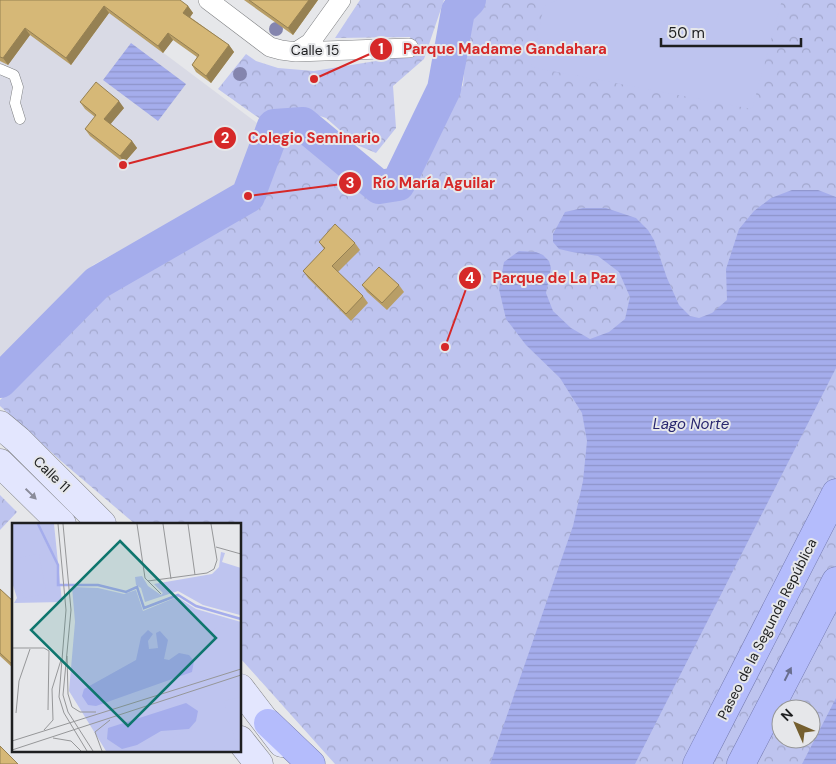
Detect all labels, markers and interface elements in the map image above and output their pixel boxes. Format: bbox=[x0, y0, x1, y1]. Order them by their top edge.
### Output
scale bar bbox=[661, 15, 801, 47]
text: 50 m bbox=[668, 23, 705, 43]
callout: Parque Madame Gandahara bbox=[368, 34, 617, 64]
text: 1 bbox=[378, 39, 384, 59]
text: Parque Madame Gandahara bbox=[403, 39, 607, 59]
street label: Calle 15 bbox=[291, 41, 339, 59]
callout: Colegio Seminario bbox=[212, 123, 390, 153]
text: 2 bbox=[221, 128, 230, 148]
text: Colegio Seminario bbox=[248, 128, 380, 148]
callout: Río María Aguilar bbox=[338, 168, 505, 198]
text: 3 bbox=[345, 173, 355, 193]
text: Río María Aguilar bbox=[373, 173, 495, 193]
callout: Parque de La Paz bbox=[457, 263, 625, 293]
text: 4 bbox=[465, 268, 475, 288]
text: Parque de La Paz bbox=[492, 268, 616, 288]
water label: Lago Norte bbox=[653, 414, 730, 434]
street label: Calle 11 bbox=[30, 452, 74, 496]
one-way arrow bbox=[25, 488, 37, 500]
inset map bbox=[12, 523, 241, 752]
street label: Paseo de la Segunda República bbox=[713, 535, 821, 723]
one-way arrow bbox=[784, 667, 792, 681]
north arrow bbox=[771, 699, 821, 749]
text: N bbox=[777, 705, 797, 725]

